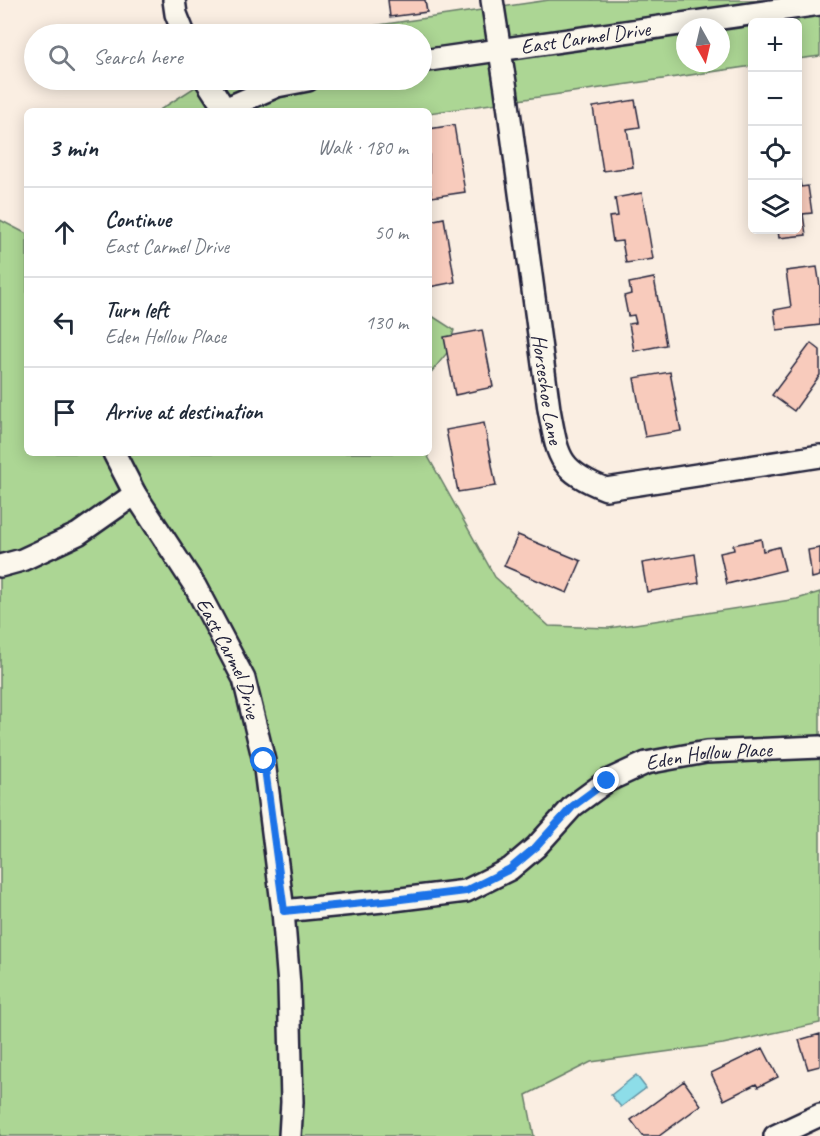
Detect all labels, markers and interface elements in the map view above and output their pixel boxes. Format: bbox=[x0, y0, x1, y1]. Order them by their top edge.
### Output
street label: East Carmel Drive bbox=[519, 15, 653, 60]
north arrow bbox=[676, 18, 730, 72]
map controls bbox=[748, 18, 802, 234]
button: + bbox=[748, 18, 802, 72]
search box bbox=[24, 24, 432, 90]
icon: search bbox=[45, 41, 78, 74]
text: Search here bbox=[93, 43, 183, 71]
button: − bbox=[748, 72, 802, 126]
button: locate bbox=[748, 126, 802, 180]
text: 3 min bbox=[48, 131, 98, 164]
text: Walk · 180 m bbox=[318, 135, 408, 160]
button: layers bbox=[748, 180, 802, 234]
text: Continue bbox=[105, 206, 171, 234]
icon: ahead bbox=[48, 216, 81, 249]
text: 50 m bbox=[374, 220, 408, 245]
text: East Carmel Drive bbox=[105, 234, 229, 259]
text: Turn left bbox=[105, 296, 169, 324]
icon: left bbox=[48, 306, 81, 339]
text: 130 m bbox=[365, 310, 408, 335]
text: Eden Hollow Place bbox=[105, 324, 226, 349]
street label: Horseshoe Lane bbox=[526, 333, 569, 448]
icon: arrive bbox=[48, 396, 81, 429]
text: Arrive at destination bbox=[105, 398, 262, 426]
street label: East Carmel Drive bbox=[190, 593, 266, 722]
street label: Eden Hollow Place bbox=[643, 736, 774, 776]
route start bbox=[250, 747, 276, 773]
route end bbox=[593, 767, 619, 793]

